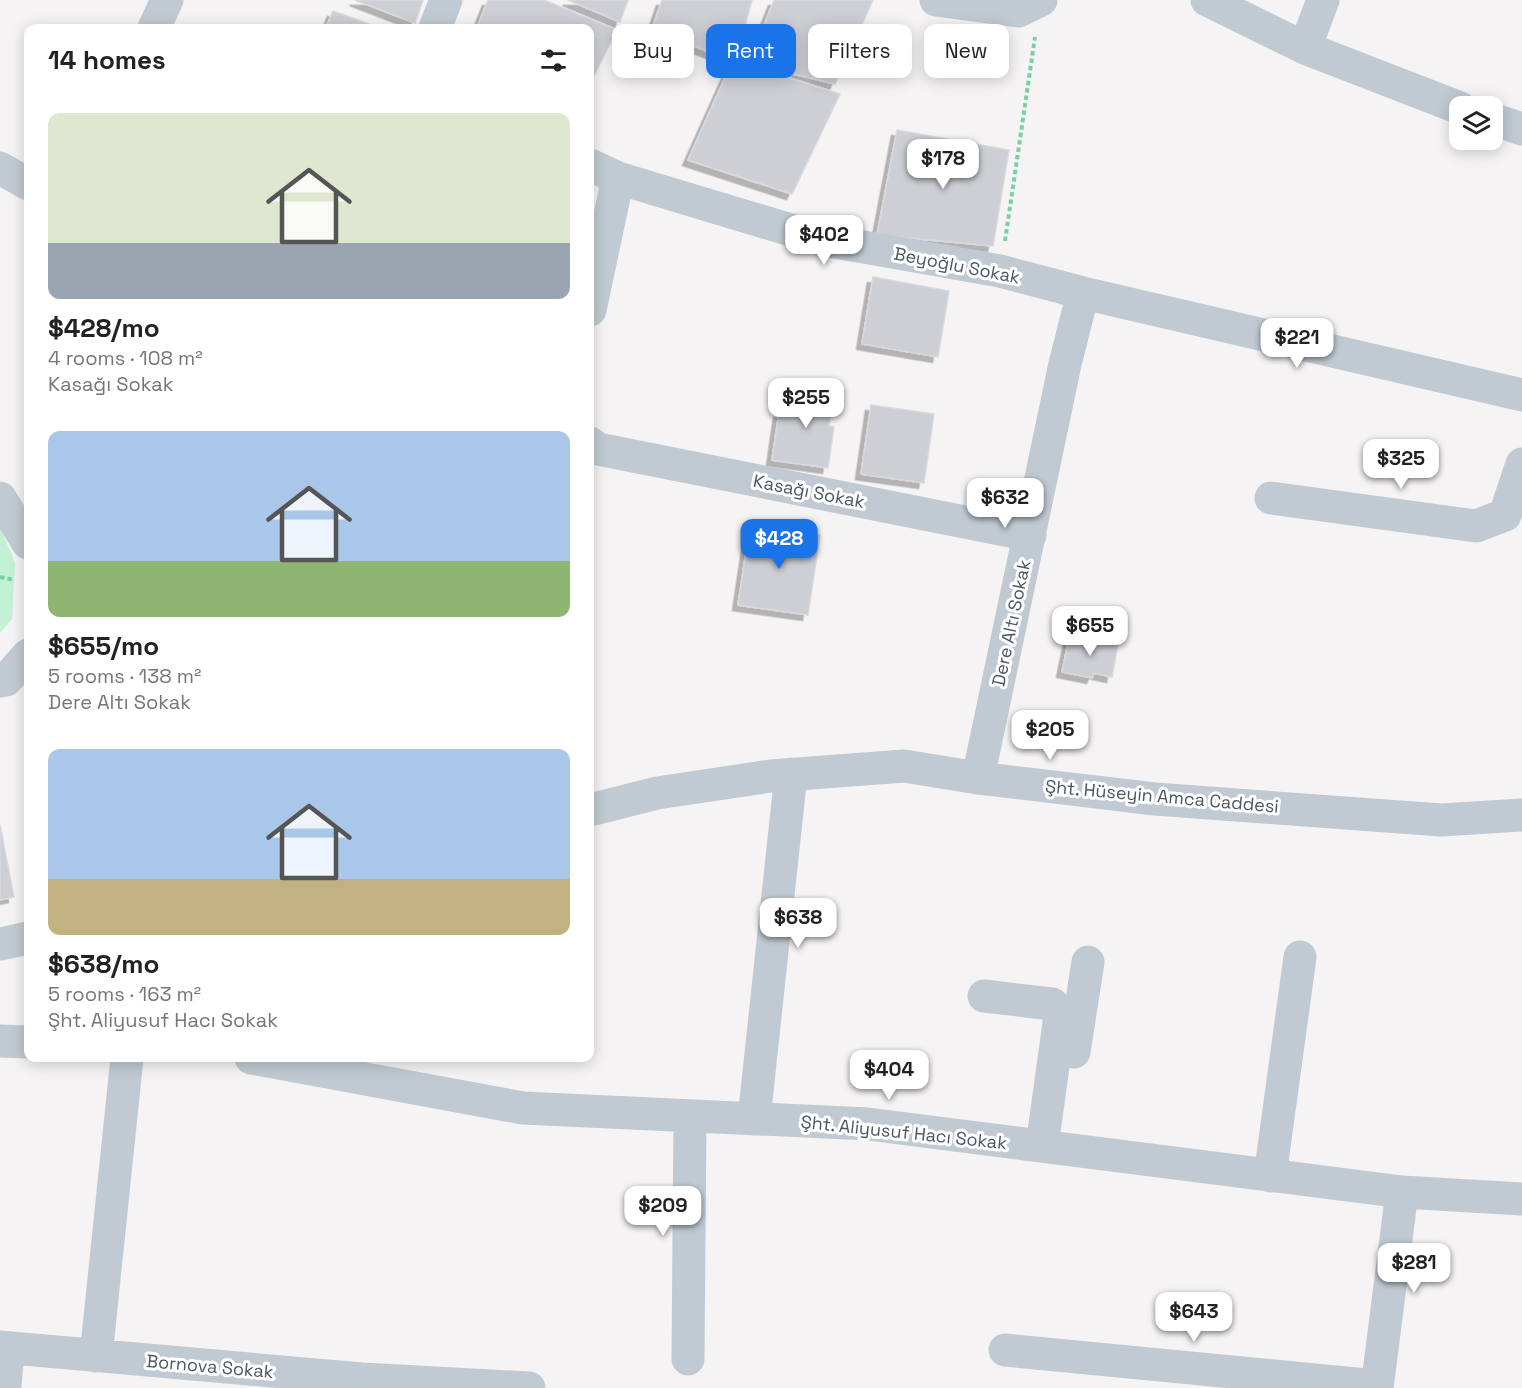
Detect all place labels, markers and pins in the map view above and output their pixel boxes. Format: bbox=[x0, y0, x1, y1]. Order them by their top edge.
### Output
pin: $178 bbox=[907, 139, 979, 190]
pin: $402 bbox=[788, 215, 860, 266]
pin: $221 bbox=[1261, 318, 1333, 369]
pin: $255 bbox=[770, 378, 842, 429]
pin: $325 bbox=[1365, 439, 1437, 490]
pin: $632 bbox=[969, 478, 1041, 529]
pin: $428 bbox=[743, 519, 815, 570]
pin: $655 bbox=[1054, 606, 1126, 657]
pin: $205 bbox=[1014, 710, 1086, 761]
pin: $638 bbox=[762, 898, 834, 949]
pin: $404 bbox=[853, 1050, 925, 1101]
pin: $209 bbox=[627, 1186, 699, 1237]
pin: $281 bbox=[1378, 1243, 1450, 1294]
pin: $643 bbox=[1158, 1292, 1230, 1343]

